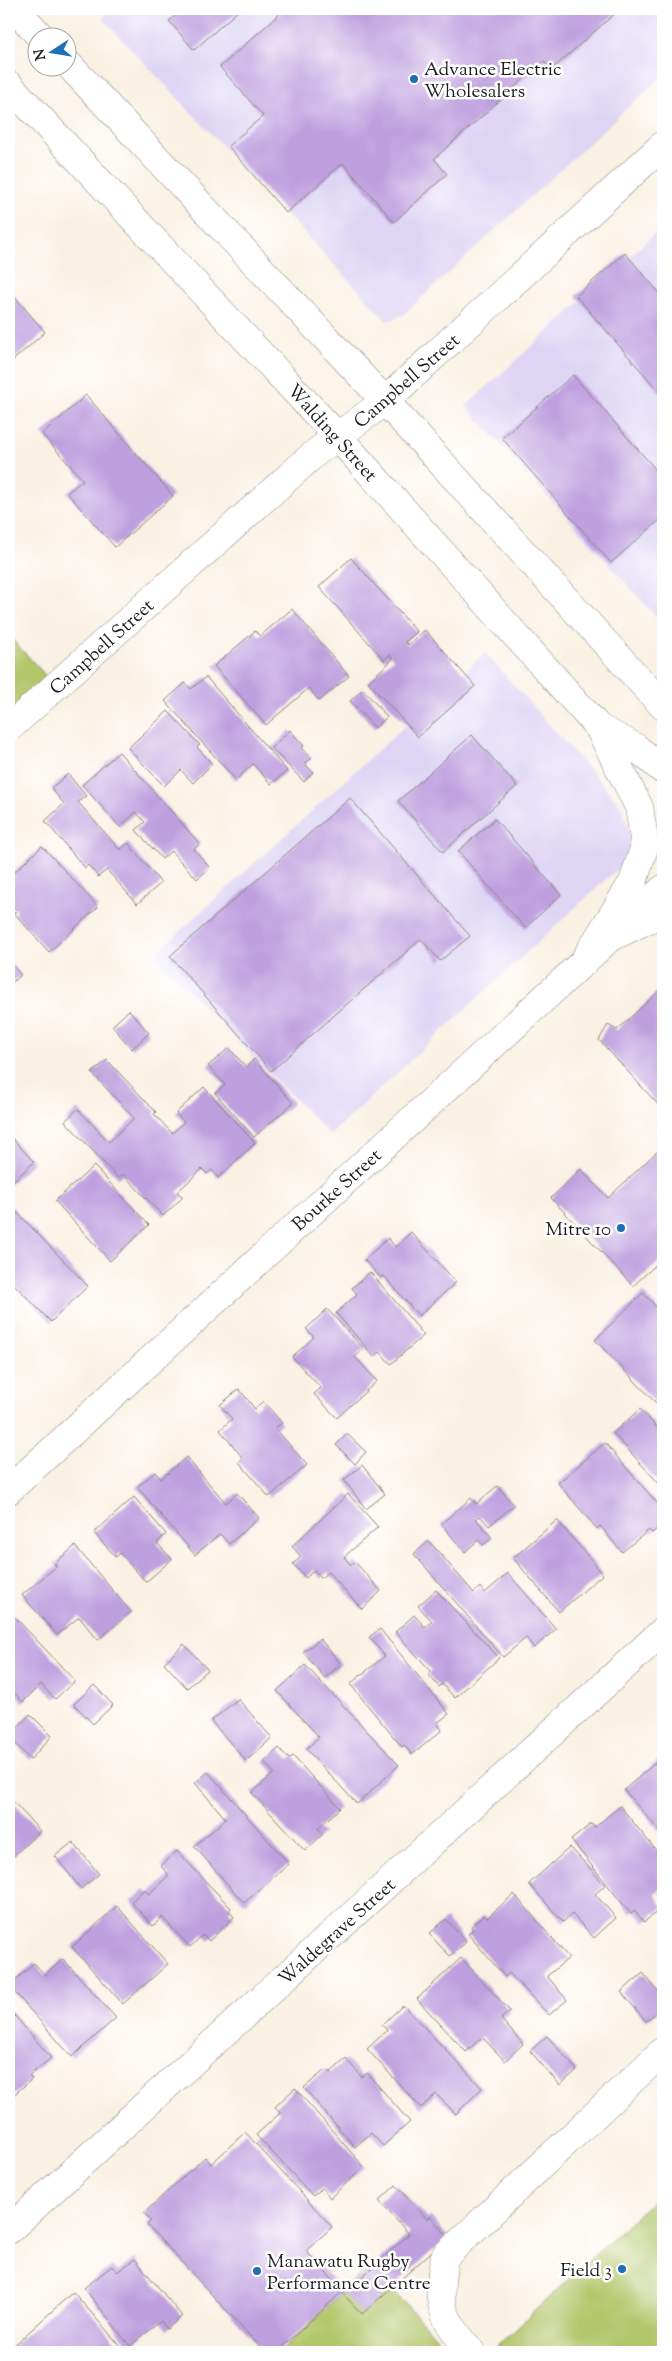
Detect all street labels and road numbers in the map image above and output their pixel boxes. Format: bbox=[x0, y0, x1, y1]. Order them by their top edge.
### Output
street label: Campbell Street bbox=[349, 328, 467, 436]
street label: Walding Street bbox=[280, 379, 383, 489]
street label: Campbell Street bbox=[44, 593, 161, 702]
street label: Bourke Street bbox=[287, 1143, 389, 1238]
street label: Waldegrave Street bbox=[273, 1872, 403, 1993]

